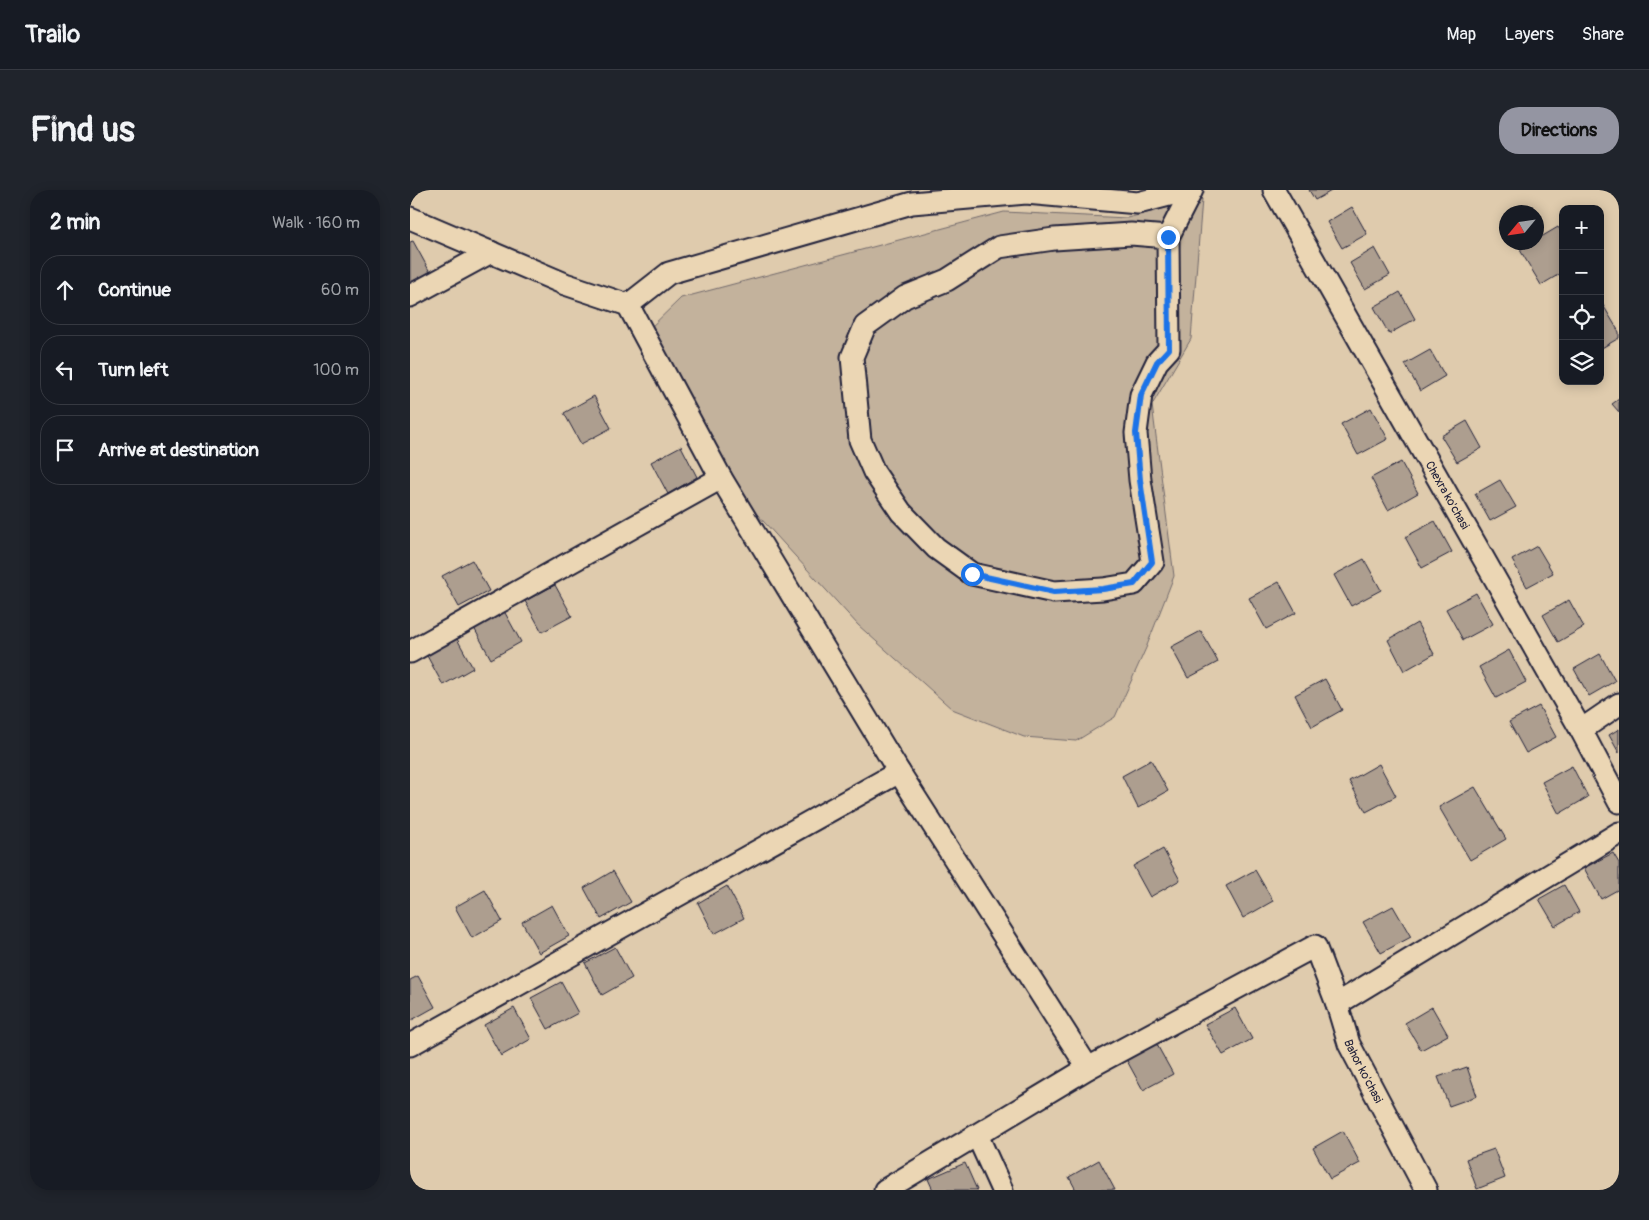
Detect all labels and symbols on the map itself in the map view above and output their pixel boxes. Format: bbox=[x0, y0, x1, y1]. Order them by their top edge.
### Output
north arrow bbox=[1499, 205, 1544, 250]
route end bbox=[1157, 226, 1180, 249]
street label: Chexra ko'chasi bbox=[1422, 458, 1473, 532]
route start bbox=[961, 563, 984, 586]
street label: Bahor ko'chasi bbox=[1341, 1038, 1386, 1106]

